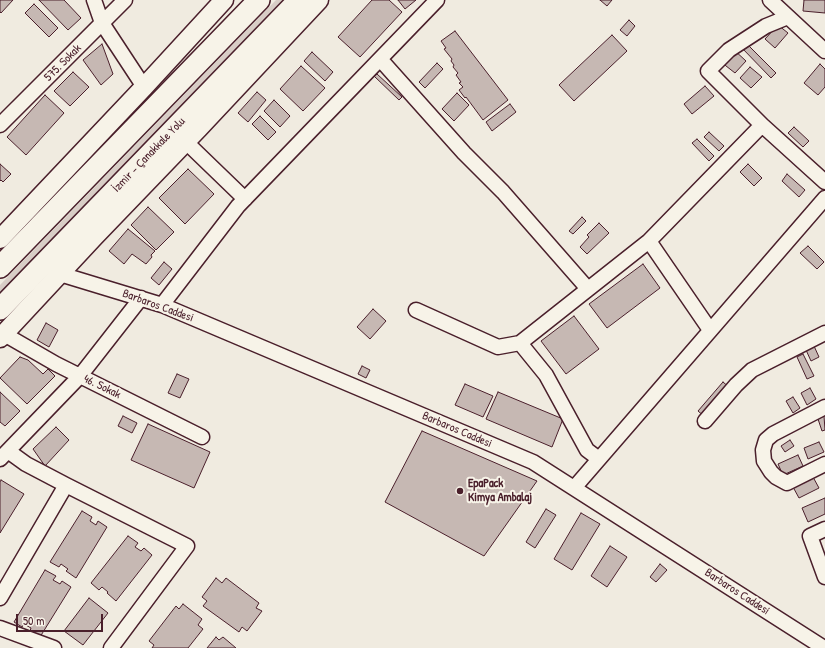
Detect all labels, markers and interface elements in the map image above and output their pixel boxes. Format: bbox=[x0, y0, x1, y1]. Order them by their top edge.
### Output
street label: 575. Sokak bbox=[41, 41, 85, 85]
street label: İzmir - Çanakkale Yolu bbox=[110, 114, 188, 196]
street label: Barbaros Caddesi bbox=[120, 286, 196, 326]
street label: 46. Sokak bbox=[81, 372, 123, 402]
street label: Barbaros Caddesi bbox=[420, 409, 494, 451]
place label: EpaPack Kimya Ambalaj bbox=[468, 477, 532, 505]
marker: EpaPack Kimya Ambalaj bbox=[455, 486, 465, 496]
street label: Barbaros Caddesi bbox=[702, 566, 772, 618]
scale bar bbox=[18, 606, 105, 632]
text: 50 m bbox=[23, 612, 44, 629]

